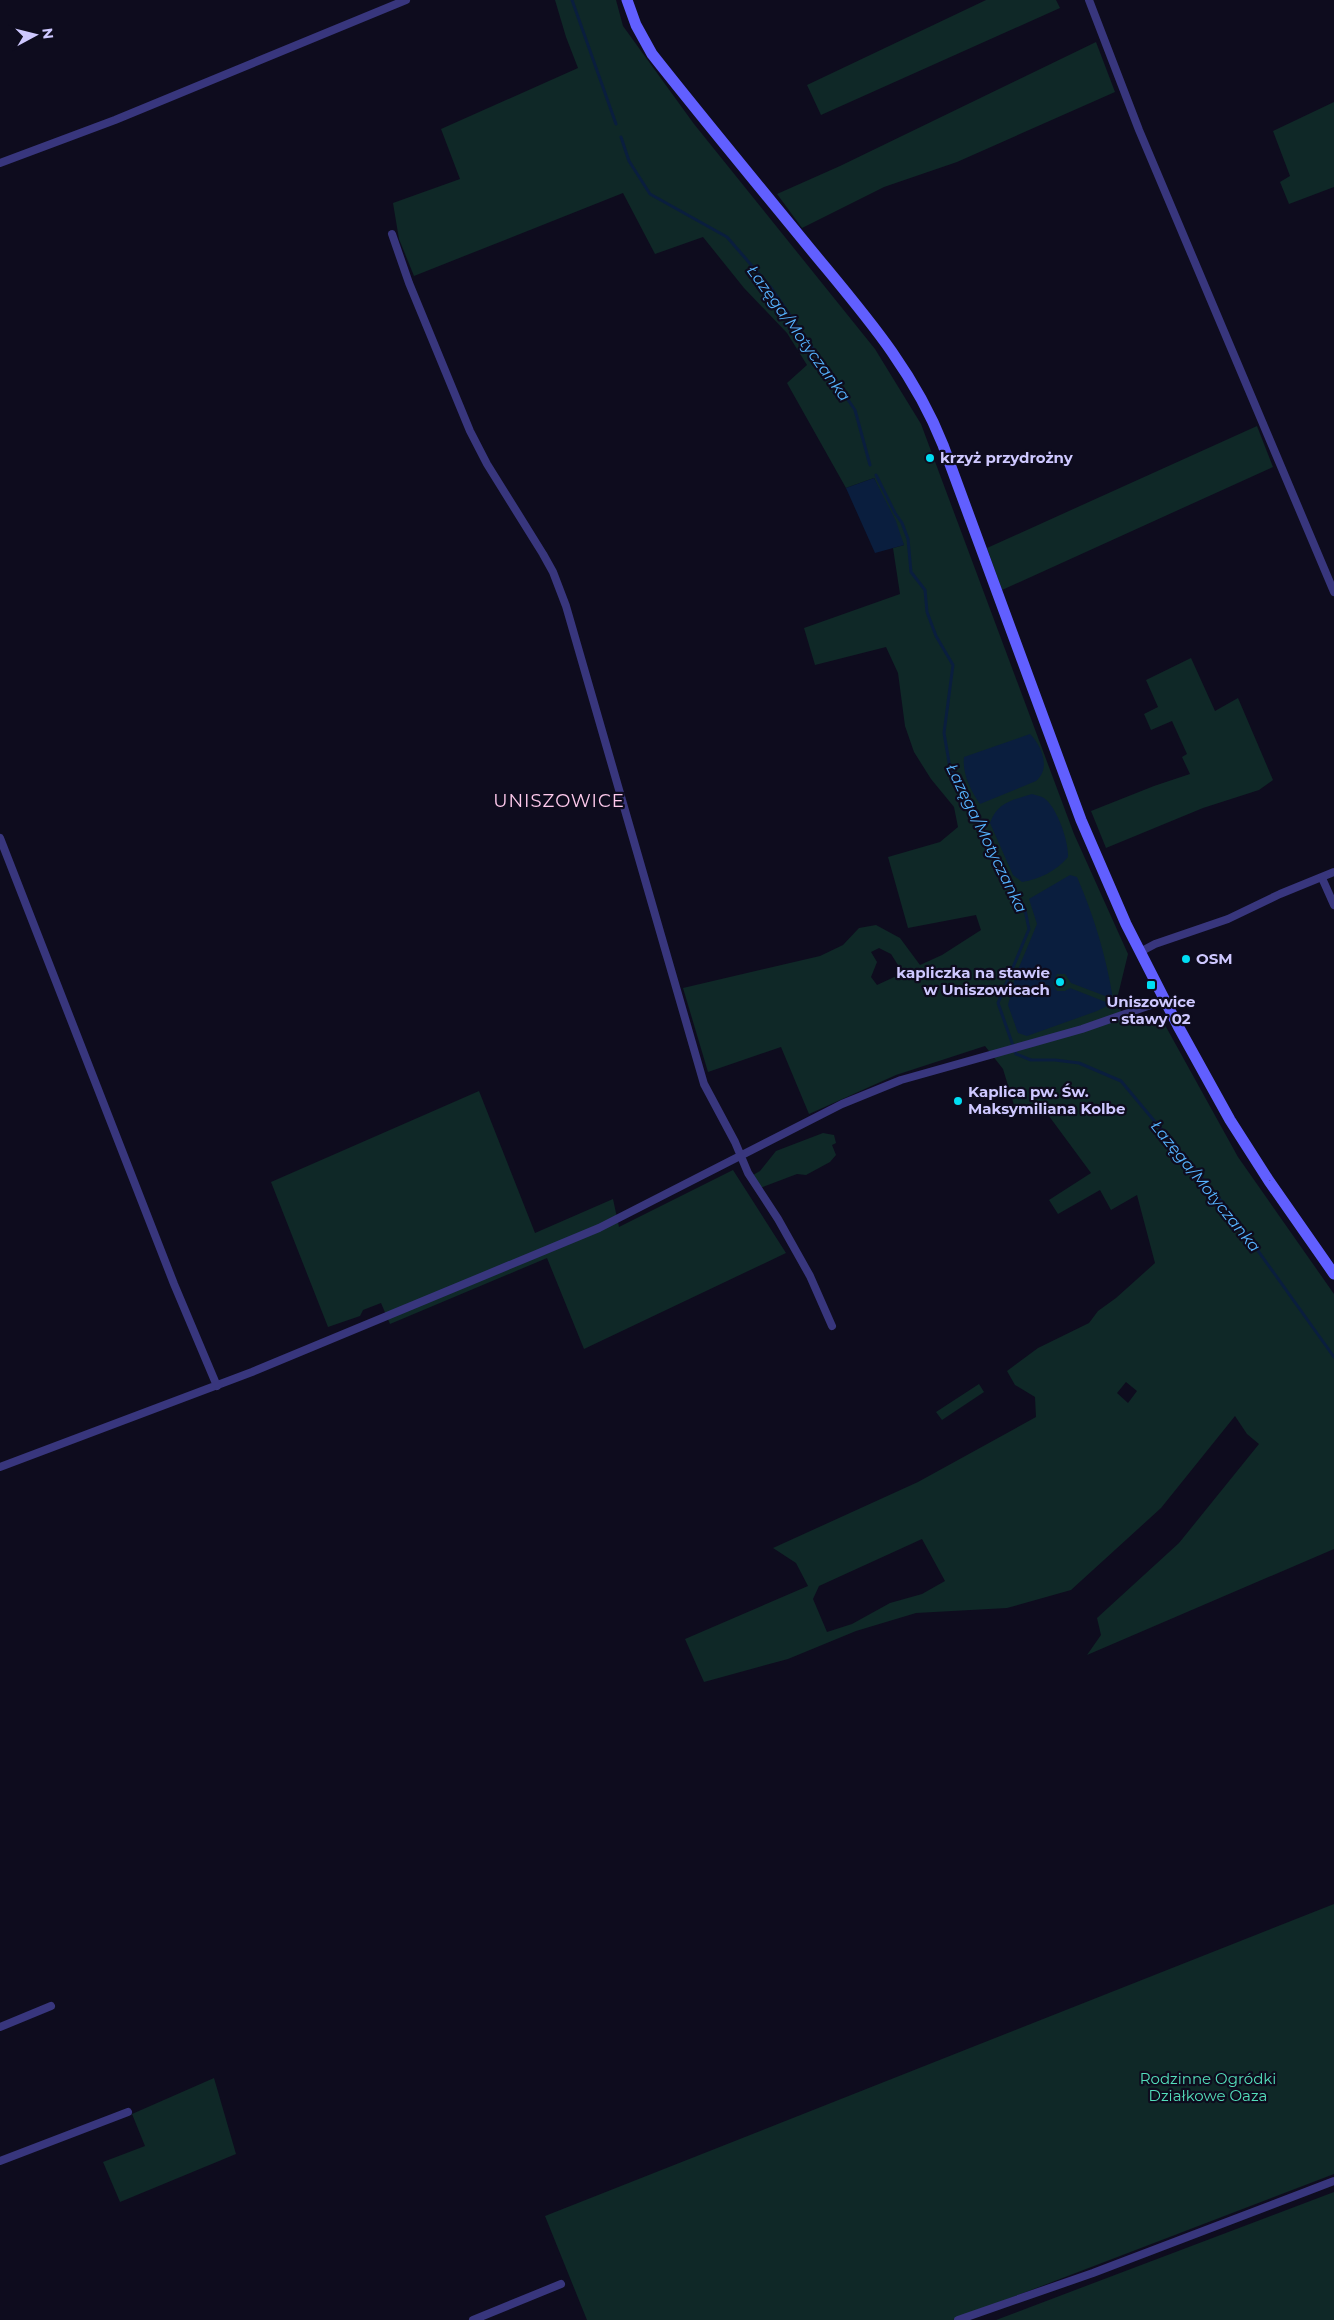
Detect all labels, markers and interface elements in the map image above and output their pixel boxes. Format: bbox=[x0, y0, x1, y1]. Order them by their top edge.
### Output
north arrow bbox=[10, 10, 60, 60]
text: N bbox=[38, 27, 58, 40]
water label: Łazęga/Motyczanka bbox=[743, 262, 854, 405]
place label: krzyż przydrożny bbox=[940, 448, 1074, 467]
marker: krzyż przydrożny bbox=[924, 452, 936, 464]
water label: Łazęga/Motyczanka bbox=[942, 761, 1031, 916]
district label: UNISZOWICE bbox=[493, 790, 625, 812]
place label: OSM bbox=[1196, 949, 1233, 968]
marker: OSM bbox=[1180, 953, 1192, 965]
place label: kapliczka na stawie w Uniszowicach bbox=[896, 963, 1050, 999]
marker: kapliczka na stawie w Uniszowicach bbox=[1054, 976, 1066, 988]
marker: Uniszowice - stawy 02 bbox=[1145, 979, 1157, 991]
place label: Uniszowice - stawy 02 bbox=[1106, 992, 1196, 1028]
place label: Kaplica pw. Św. Maksymiliana Kolbe bbox=[968, 1082, 1125, 1118]
marker: Kaplica pw. Św. Maksymiliana Kolbe bbox=[952, 1095, 964, 1107]
water label: Łazęga/Motyczanka bbox=[1147, 1117, 1264, 1256]
park label: Rodzinne Ogródki Działkowe Oaza bbox=[1140, 2069, 1276, 2105]

